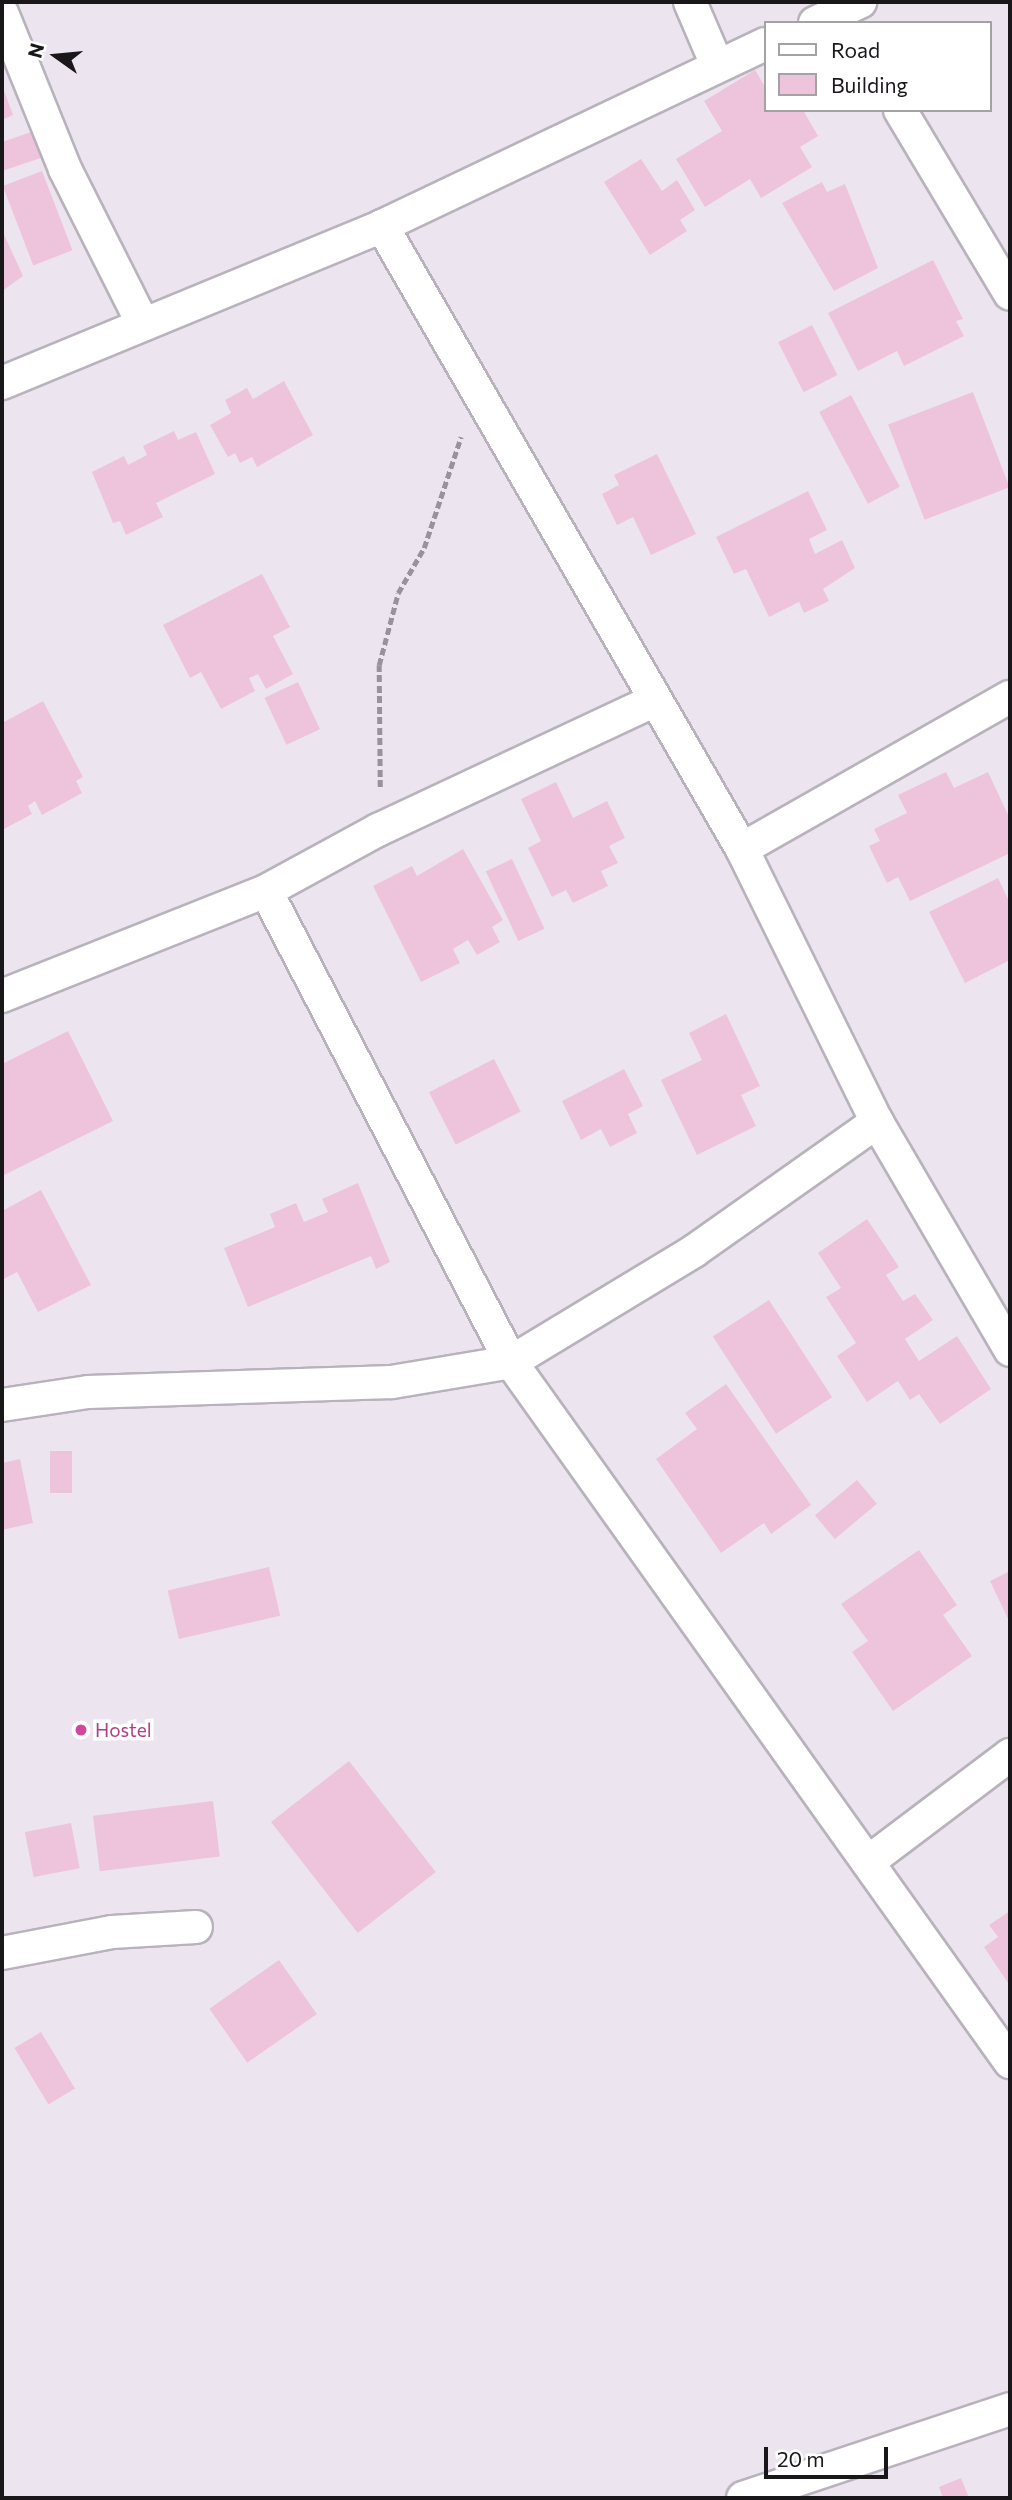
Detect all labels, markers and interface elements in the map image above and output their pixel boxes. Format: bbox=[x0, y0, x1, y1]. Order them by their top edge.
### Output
north arrow bbox=[21, 21, 91, 91]
legend bbox=[764, 21, 991, 112]
text: Road bbox=[831, 37, 880, 62]
text: N bbox=[22, 41, 48, 60]
text: Building bbox=[831, 72, 908, 97]
place label: Hostel bbox=[95, 1719, 151, 1741]
marker: Hostel bbox=[73, 1722, 89, 1738]
scale bar bbox=[767, 2434, 891, 2478]
text: 20 m bbox=[777, 2446, 825, 2471]

